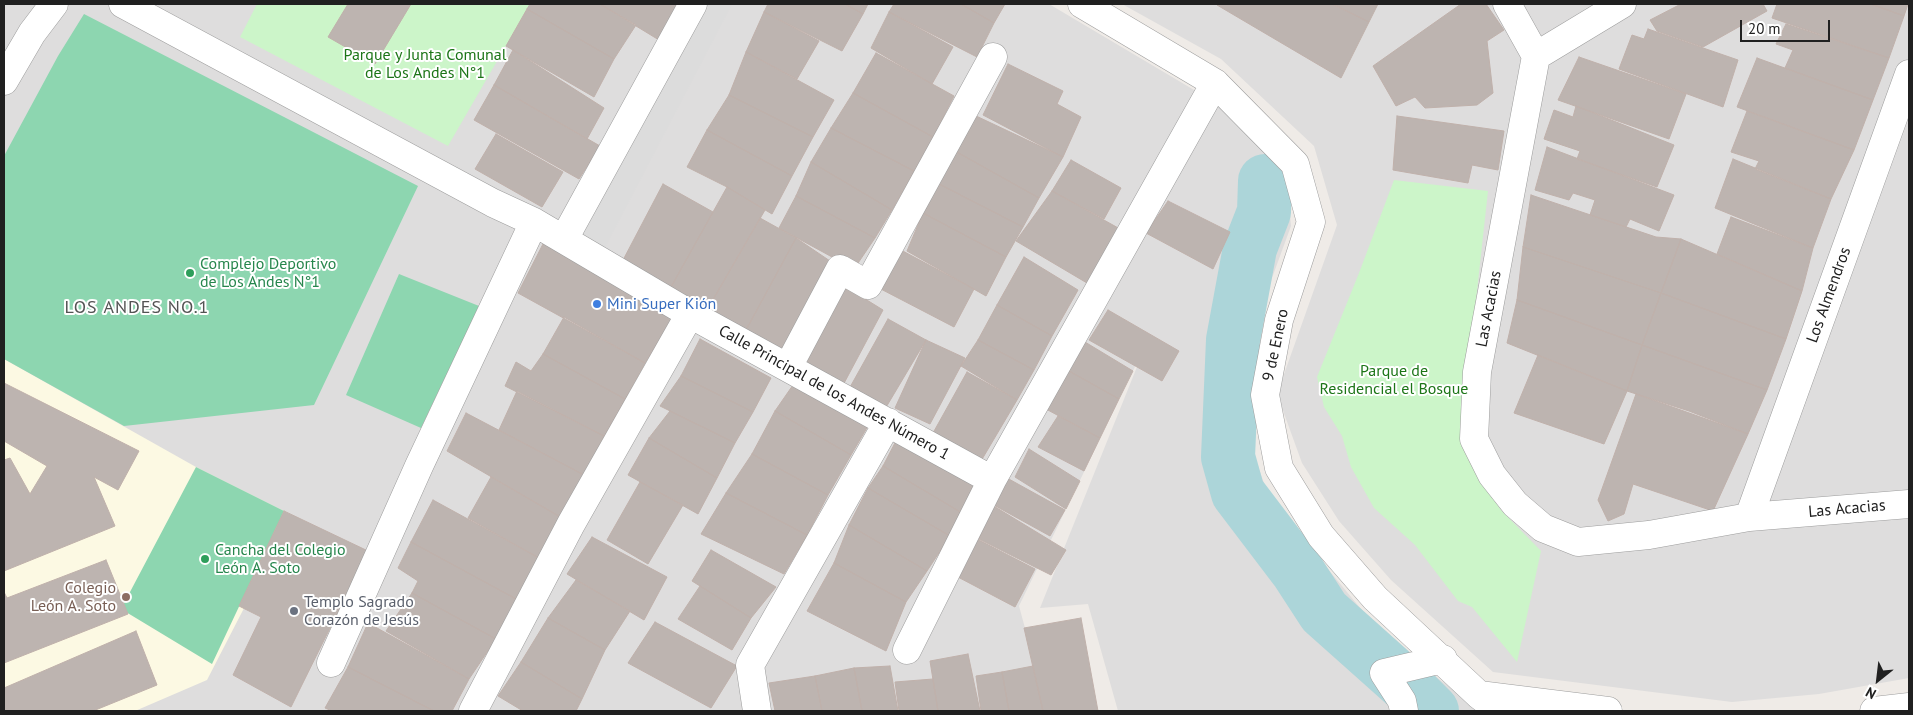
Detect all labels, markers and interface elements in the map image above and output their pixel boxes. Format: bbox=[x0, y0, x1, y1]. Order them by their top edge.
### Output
scale bar bbox=[1743, 10, 1833, 42]
text: 20 m bbox=[1748, 19, 1781, 38]
park label: Parque y Junta Comunal de Los Andes N°1 bbox=[344, 45, 506, 83]
street label: Los Almendros bbox=[1803, 245, 1855, 345]
place label: Complejo Deportivo de Los Andes N°1 bbox=[200, 254, 336, 292]
marker: Complejo Deportivo de Los Andes N°1 bbox=[184, 267, 196, 279]
street label: Las Acacias bbox=[1472, 269, 1506, 349]
place label: Mini Super Kión bbox=[607, 294, 716, 314]
district label: LOS ANDES NO.1 bbox=[63, 297, 211, 319]
marker: Mini Super Kión bbox=[591, 298, 603, 310]
street label: 9 de Enero bbox=[1259, 307, 1293, 383]
street label: Calle Principal de los Andes Número 1 bbox=[715, 321, 953, 465]
park label: Parque de Residencial el Bosque bbox=[1320, 361, 1468, 399]
street label: Las Acacias bbox=[1808, 496, 1886, 522]
place label: Cancha del Colegio León A. Soto bbox=[215, 540, 346, 578]
marker: Cancha del Colegio León A. Soto bbox=[199, 553, 211, 565]
place label: Colegio León A. Soto bbox=[31, 578, 116, 616]
marker: Colegio León A. Soto bbox=[120, 591, 132, 603]
place label: Templo Sagrado Corazón de Jesús bbox=[304, 592, 419, 630]
marker: Templo Sagrado Corazón de Jesús bbox=[288, 605, 300, 617]
north arrow bbox=[1853, 655, 1903, 705]
text: N bbox=[1862, 683, 1879, 703]

